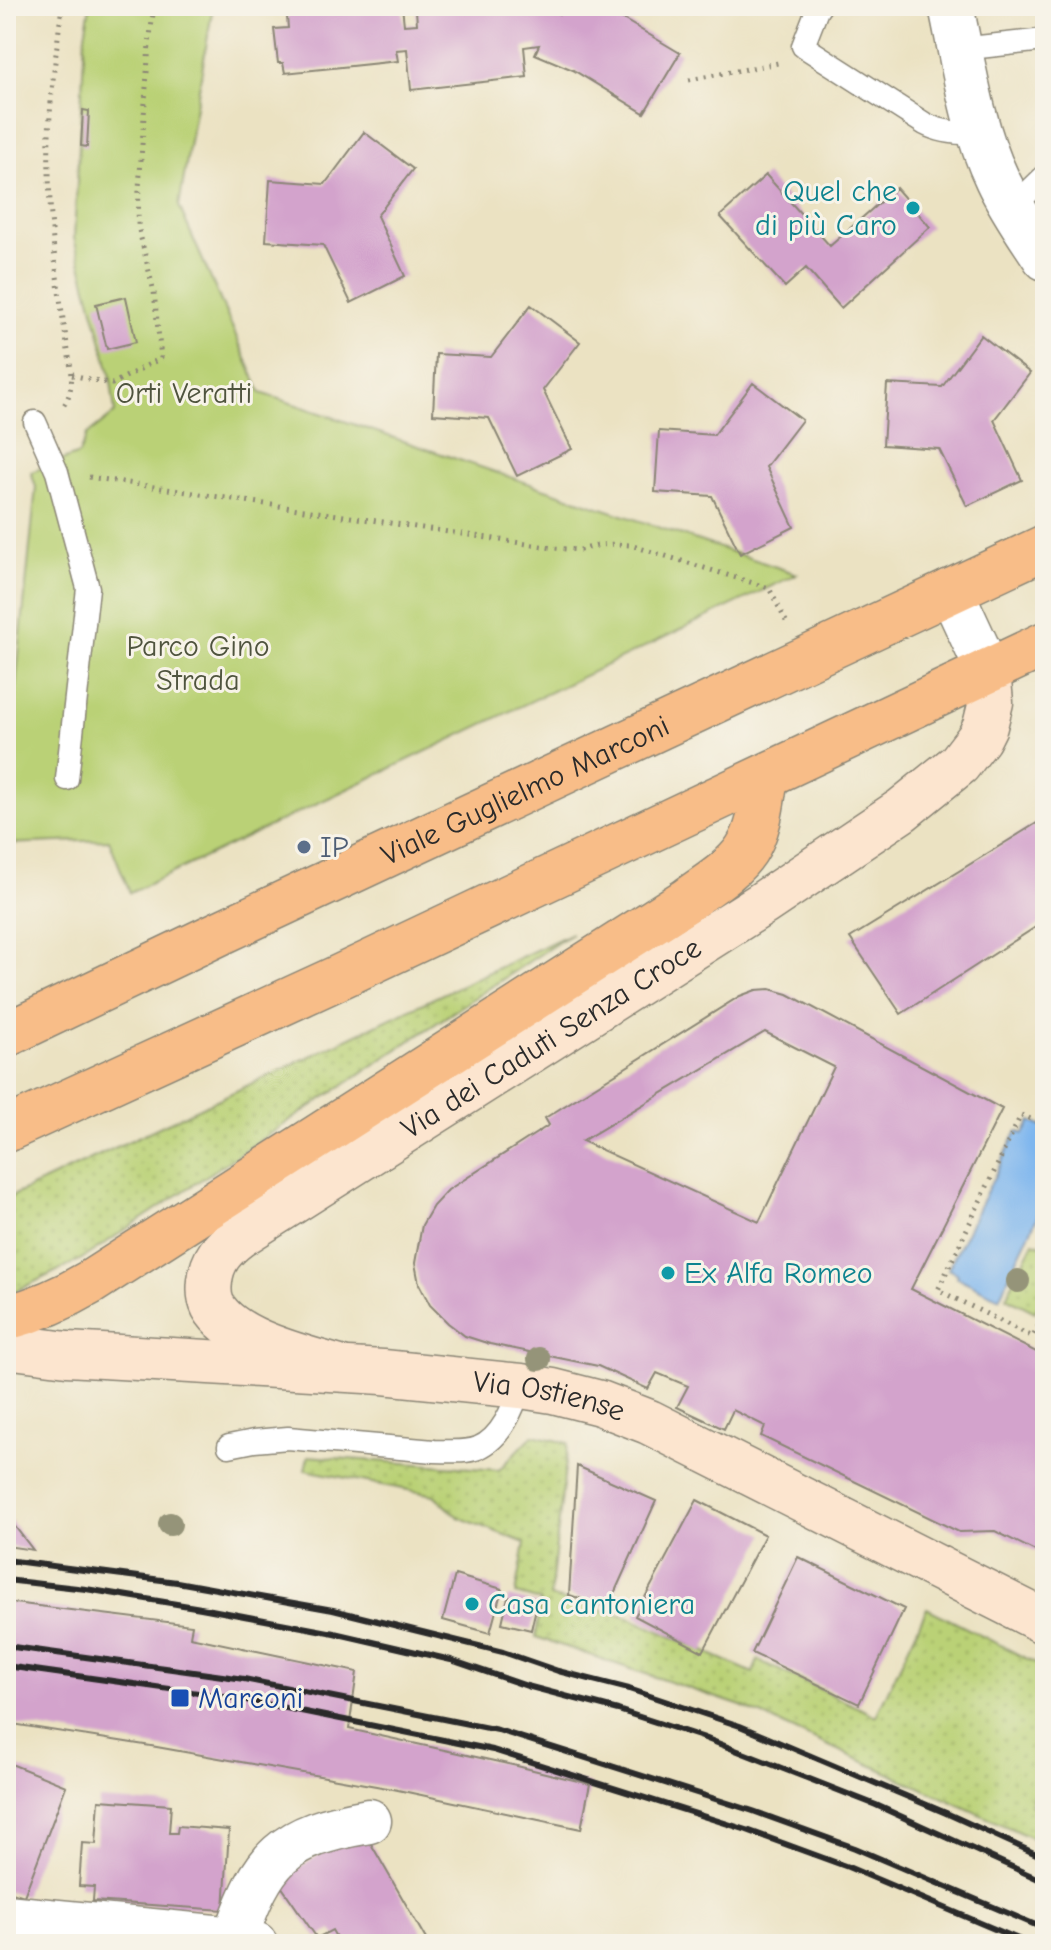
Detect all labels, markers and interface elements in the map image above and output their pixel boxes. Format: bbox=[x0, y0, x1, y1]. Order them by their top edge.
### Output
place label: Quel che di più Caro bbox=[755, 174, 897, 243]
marker: Quel che di più Caro bbox=[904, 199, 922, 217]
park label: Orti Veratti bbox=[116, 376, 252, 411]
park label: Parco Gino Strada bbox=[126, 629, 270, 698]
street label: Viale Guglielmo Marconi bbox=[376, 708, 675, 873]
place label: IP bbox=[320, 830, 349, 865]
marker: IP bbox=[295, 838, 313, 856]
street label: Via dei Caduti Senza Croce bbox=[395, 930, 708, 1146]
place label: Ex Alfa Romeo bbox=[684, 1256, 873, 1291]
marker: Ex Alfa Romeo bbox=[659, 1264, 677, 1282]
street label: Via Ostiense bbox=[471, 1364, 630, 1429]
place label: Casa cantoniera bbox=[488, 1587, 695, 1622]
marker: Casa cantoniera bbox=[463, 1595, 481, 1613]
place label: Marconi bbox=[198, 1681, 303, 1716]
marker: Marconi bbox=[169, 1687, 191, 1709]

